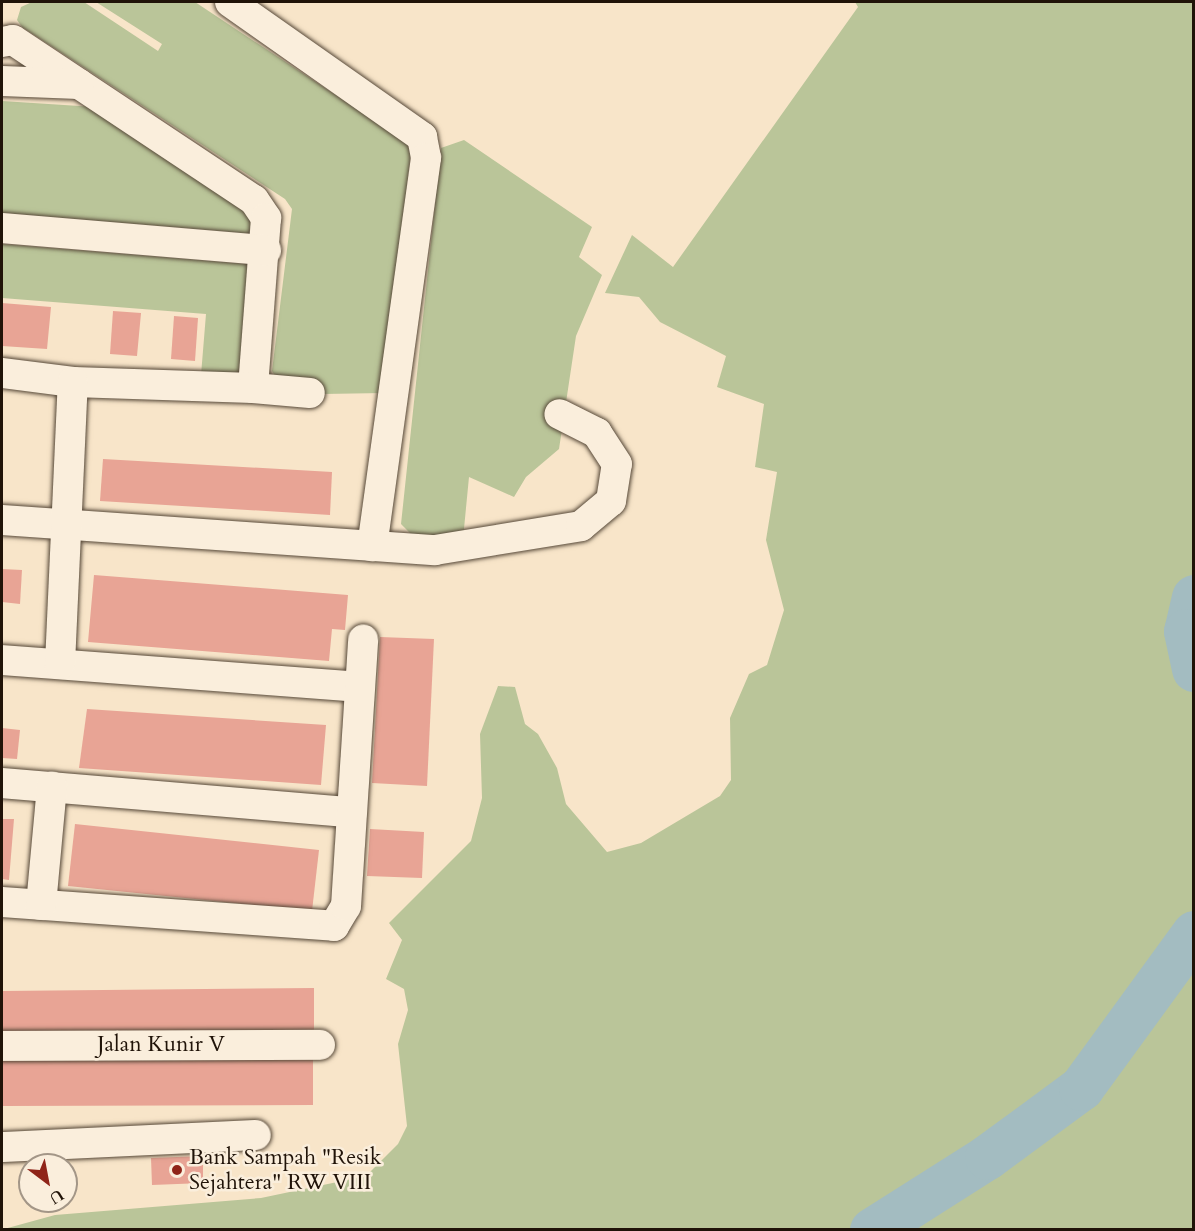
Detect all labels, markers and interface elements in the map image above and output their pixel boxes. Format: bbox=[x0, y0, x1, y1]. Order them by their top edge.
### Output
street label: Jalan Kunir V bbox=[97, 1032, 225, 1058]
place label: Bank Sampah "Resik Sejahtera" RW VIII bbox=[189, 1144, 381, 1196]
north arrow bbox=[18, 1153, 78, 1213]
marker: Bank Sampah "Resik Sejahtera" RW VIII bbox=[170, 1163, 184, 1177]
text: U bbox=[45, 1184, 68, 1209]

